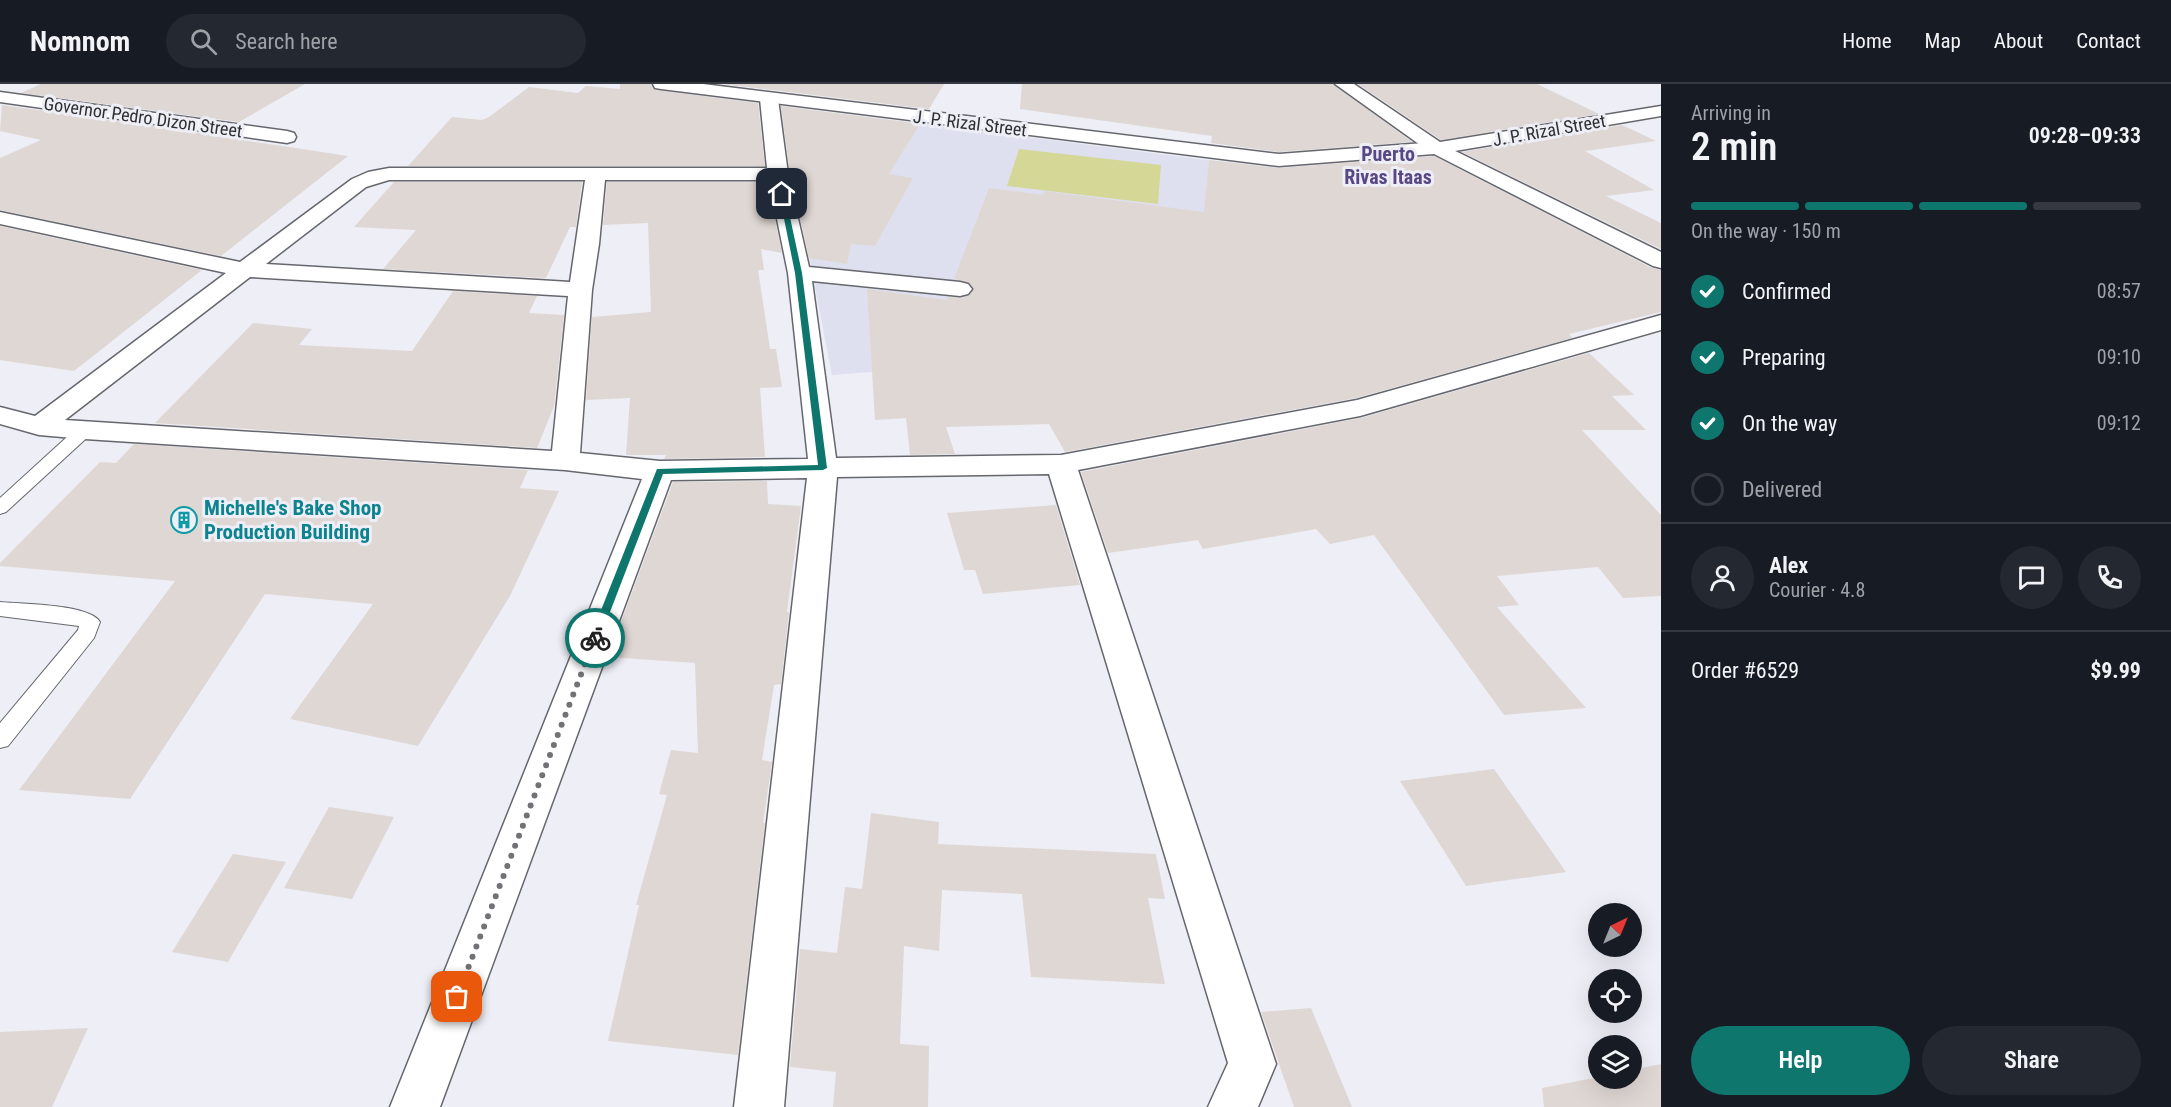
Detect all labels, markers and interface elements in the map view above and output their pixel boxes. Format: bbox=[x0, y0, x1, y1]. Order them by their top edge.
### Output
search box bbox=[166, 14, 586, 68]
text: Nomnom bbox=[30, 25, 130, 58]
icon: search bbox=[187, 25, 220, 58]
text: Search here bbox=[235, 29, 338, 54]
text: Home bbox=[1842, 29, 1892, 53]
text: Map bbox=[1925, 29, 1961, 53]
text: About bbox=[1994, 29, 2043, 53]
text: Contact bbox=[2076, 29, 2141, 53]
street label: Governor Pedro Dizon Street bbox=[42, 93, 244, 141]
text: Arriving in bbox=[1691, 101, 1771, 125]
street label: J. P. Rizal Street bbox=[912, 106, 1028, 140]
street label: J. P. Rizal Street bbox=[1491, 110, 1607, 150]
text: 09:28–09:33 bbox=[2029, 123, 2141, 148]
text: 2 min bbox=[1691, 124, 1777, 170]
district label: Puerto Rivas Itaas bbox=[1344, 142, 1432, 189]
pin bbox=[756, 168, 807, 219]
icon: home bbox=[765, 177, 798, 210]
text: On the way · 150 m bbox=[1691, 219, 1841, 243]
icon: check bbox=[1691, 275, 1724, 308]
text: Confirmed bbox=[1742, 279, 1831, 304]
text: 08:57 bbox=[2097, 279, 2141, 303]
icon: check bbox=[1691, 341, 1724, 374]
text: Preparing bbox=[1742, 345, 1826, 370]
text: 09:10 bbox=[2097, 345, 2141, 369]
icon: check bbox=[1691, 407, 1724, 440]
text: On the way bbox=[1742, 411, 1837, 436]
text: 09:12 bbox=[2097, 411, 2141, 435]
text: Delivered bbox=[1742, 477, 1822, 502]
place label: Michelle's Bake Shop Production Building bbox=[204, 496, 382, 544]
building icon: Michelle's Bake Shop Production Building bbox=[169, 505, 199, 535]
button: person bbox=[1691, 546, 1754, 609]
button: chat bbox=[2000, 546, 2063, 609]
button: phone bbox=[2078, 546, 2141, 609]
text: Alex bbox=[1769, 553, 1808, 578]
text: Courier · 4.8 bbox=[1769, 578, 1865, 602]
courier bbox=[565, 608, 625, 668]
icon: bike bbox=[579, 622, 612, 655]
text: Order #6529 bbox=[1691, 658, 1799, 683]
text: $9.99 bbox=[2090, 658, 2141, 683]
north arrow bbox=[1588, 903, 1642, 957]
map controls bbox=[1588, 903, 1642, 1089]
button: locate bbox=[1588, 969, 1642, 1023]
pin bbox=[431, 971, 482, 1022]
icon: bag bbox=[440, 980, 473, 1013]
button: Help bbox=[1691, 1026, 1910, 1095]
button: Share bbox=[1922, 1026, 2141, 1095]
button: layers bbox=[1588, 1035, 1642, 1089]

